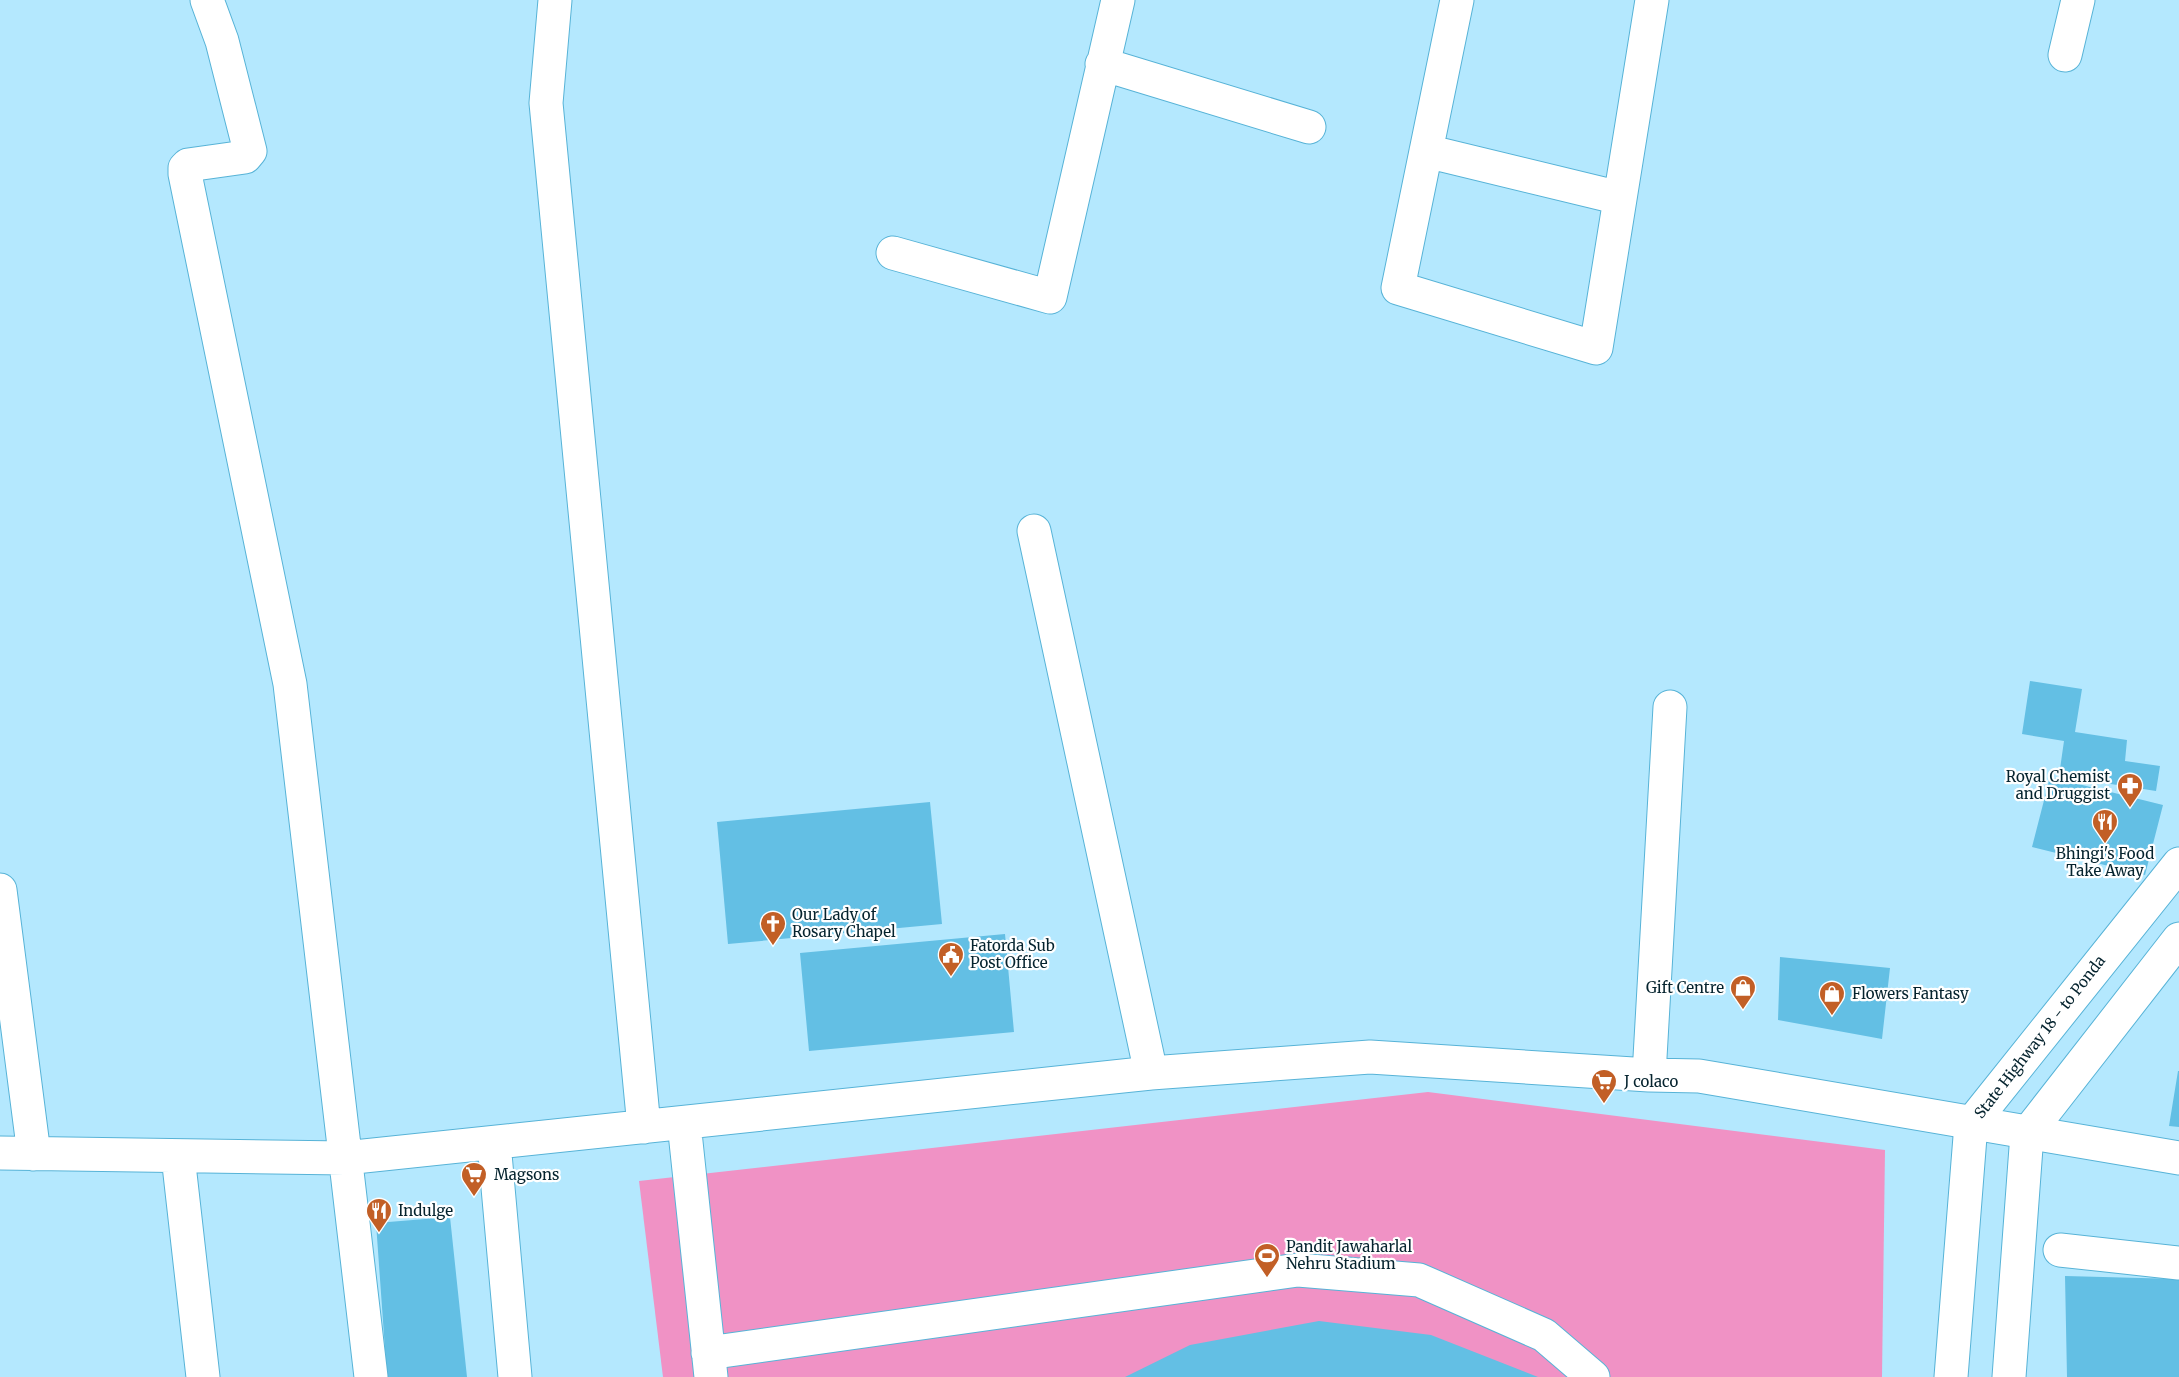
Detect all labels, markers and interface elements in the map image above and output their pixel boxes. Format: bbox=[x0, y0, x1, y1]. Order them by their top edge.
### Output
place label: Royal Chemist and Druggist bbox=[2006, 767, 2110, 803]
pharmacy icon: Royal Chemist and Druggist bbox=[2115, 771, 2145, 809]
restaurant icon: Bhingi's Food Take Away bbox=[2090, 807, 2120, 845]
place label: Bhingi's Food Take Away bbox=[2056, 844, 2154, 880]
place label: Our Lady of Rosary Chapel bbox=[792, 905, 896, 941]
church icon: Our Lady of Rosary Chapel bbox=[758, 909, 788, 947]
place label: Fatorda Sub Post Office bbox=[970, 936, 1055, 972]
public building icon: Fatorda Sub Post Office bbox=[936, 940, 966, 978]
street label: State Highway 18 - to Ponda bbox=[1970, 951, 2109, 1122]
shop icon: Gift Centre bbox=[1728, 973, 1758, 1011]
place label: Gift Centre bbox=[1646, 978, 1724, 997]
shop icon: Flowers Fantasy bbox=[1817, 979, 1847, 1017]
place label: Flowers Fantasy bbox=[1852, 984, 1969, 1003]
supermarket icon: J colaco bbox=[1589, 1067, 1619, 1105]
place label: J colaco bbox=[1623, 1072, 1678, 1091]
supermarket icon: Magsons bbox=[459, 1160, 489, 1198]
place label: Magsons bbox=[494, 1165, 559, 1184]
restaurant icon: Indulge bbox=[364, 1196, 394, 1234]
place label: Indulge bbox=[398, 1201, 453, 1220]
place label: Pandit Jawaharlal Nehru Stadium bbox=[1286, 1237, 1412, 1273]
sports icon: Pandit Jawaharlal Nehru Stadium bbox=[1252, 1241, 1282, 1279]

